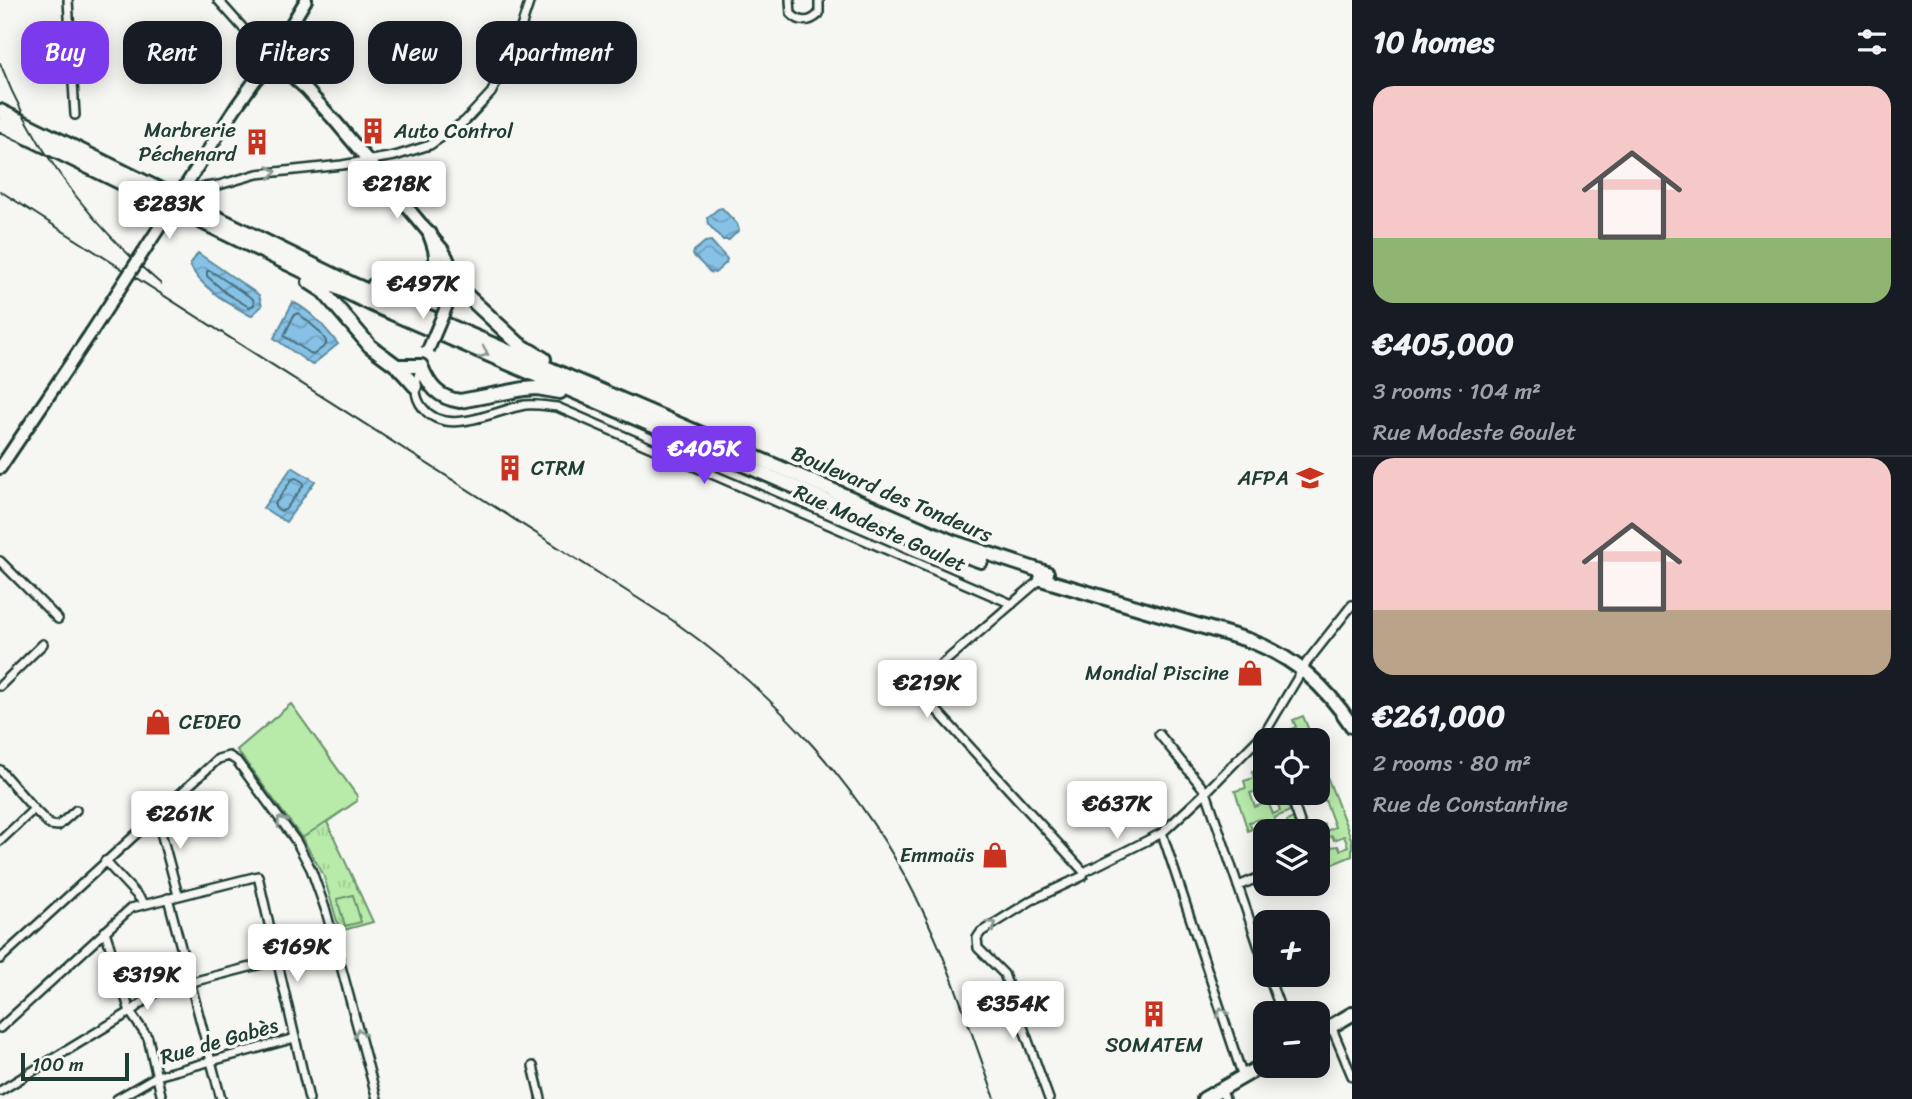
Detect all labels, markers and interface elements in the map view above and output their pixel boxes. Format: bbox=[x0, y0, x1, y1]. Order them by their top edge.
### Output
text: 10 homes bbox=[1373, 15, 1494, 69]
chip: Buy bbox=[21, 21, 109, 84]
chip: Rent bbox=[123, 21, 222, 84]
chip: Filters bbox=[236, 21, 354, 84]
chip: New bbox=[368, 21, 462, 84]
chip: Apartment bbox=[476, 21, 637, 84]
icon: filters bbox=[1853, 23, 1891, 61]
place label: Marbrerie Péchenard bbox=[139, 111, 238, 173]
place label: Auto Control bbox=[393, 112, 514, 150]
building icon: Auto Control bbox=[358, 116, 388, 146]
building icon: Marbrerie Péchenard bbox=[242, 127, 272, 157]
icon: home bbox=[1569, 132, 1695, 258]
pin: €218K bbox=[348, 162, 446, 221]
text: €218K bbox=[364, 163, 430, 204]
one-way arrow bbox=[266, 164, 278, 179]
pin: €283K bbox=[120, 182, 218, 241]
text: €283K bbox=[134, 183, 204, 224]
pin: €497K bbox=[374, 262, 472, 321]
text: €497K bbox=[388, 263, 458, 304]
text: €405,000 bbox=[1373, 317, 1514, 371]
one-way arrow bbox=[477, 345, 489, 359]
text: 3 rooms · 104 m² bbox=[1373, 371, 1541, 412]
text: Rue Modeste Goulet bbox=[1373, 412, 1576, 453]
pin: €405K bbox=[655, 426, 753, 486]
text: €405K bbox=[668, 428, 740, 469]
street label: Boulevard des Tondeurs bbox=[785, 434, 999, 554]
place label: CTRM bbox=[531, 449, 585, 487]
building icon: CTRM bbox=[495, 453, 525, 483]
place label: AFPA bbox=[1237, 459, 1289, 497]
school or university icon: AFPA bbox=[1295, 463, 1325, 493]
street label: Rue Modeste Goulet bbox=[788, 473, 972, 583]
icon: home bbox=[1569, 504, 1695, 630]
place label: Mondial Piscine bbox=[1085, 654, 1229, 692]
shop icon: Mondial Piscine bbox=[1235, 658, 1265, 688]
pin: €219K bbox=[878, 660, 976, 720]
text: €219K bbox=[894, 662, 960, 703]
text: €261,000 bbox=[1373, 689, 1505, 743]
place label: CEDEO bbox=[179, 703, 242, 741]
shop icon: CEDEO bbox=[143, 707, 173, 737]
map controls bbox=[1253, 728, 1330, 1078]
button: locate bbox=[1253, 728, 1330, 805]
text: 2 rooms · 80 m² bbox=[1373, 743, 1531, 784]
pin: €637K bbox=[1068, 782, 1166, 841]
text: €637K bbox=[1083, 783, 1151, 824]
text: Rue de Constantine bbox=[1373, 784, 1568, 825]
pin: €261K bbox=[131, 792, 229, 851]
text: €261K bbox=[147, 793, 213, 834]
one-way arrow bbox=[277, 816, 290, 829]
button: layers bbox=[1253, 819, 1330, 896]
place label: Emmaüs bbox=[900, 836, 974, 874]
shop icon: Emmaüs bbox=[980, 840, 1010, 870]
button: + bbox=[1253, 910, 1330, 987]
one-way arrow bbox=[984, 921, 997, 934]
pin: €169K bbox=[248, 925, 346, 984]
text: €169K bbox=[264, 926, 330, 967]
pin: €319K bbox=[98, 953, 196, 1012]
text: €319K bbox=[114, 954, 180, 995]
pin: €354K bbox=[964, 982, 1062, 1041]
text: €354K bbox=[978, 983, 1048, 1024]
building icon: SOMATEM bbox=[1139, 999, 1169, 1029]
button: − bbox=[1253, 1001, 1330, 1078]
street label: Rue de Gabès bbox=[156, 1006, 283, 1076]
one-way arrow bbox=[1215, 1006, 1230, 1018]
place label: SOMATEM bbox=[1105, 1026, 1203, 1064]
one-way arrow bbox=[353, 1027, 367, 1039]
text: 100 m bbox=[32, 1048, 84, 1081]
scale bar bbox=[21, 1050, 130, 1082]

